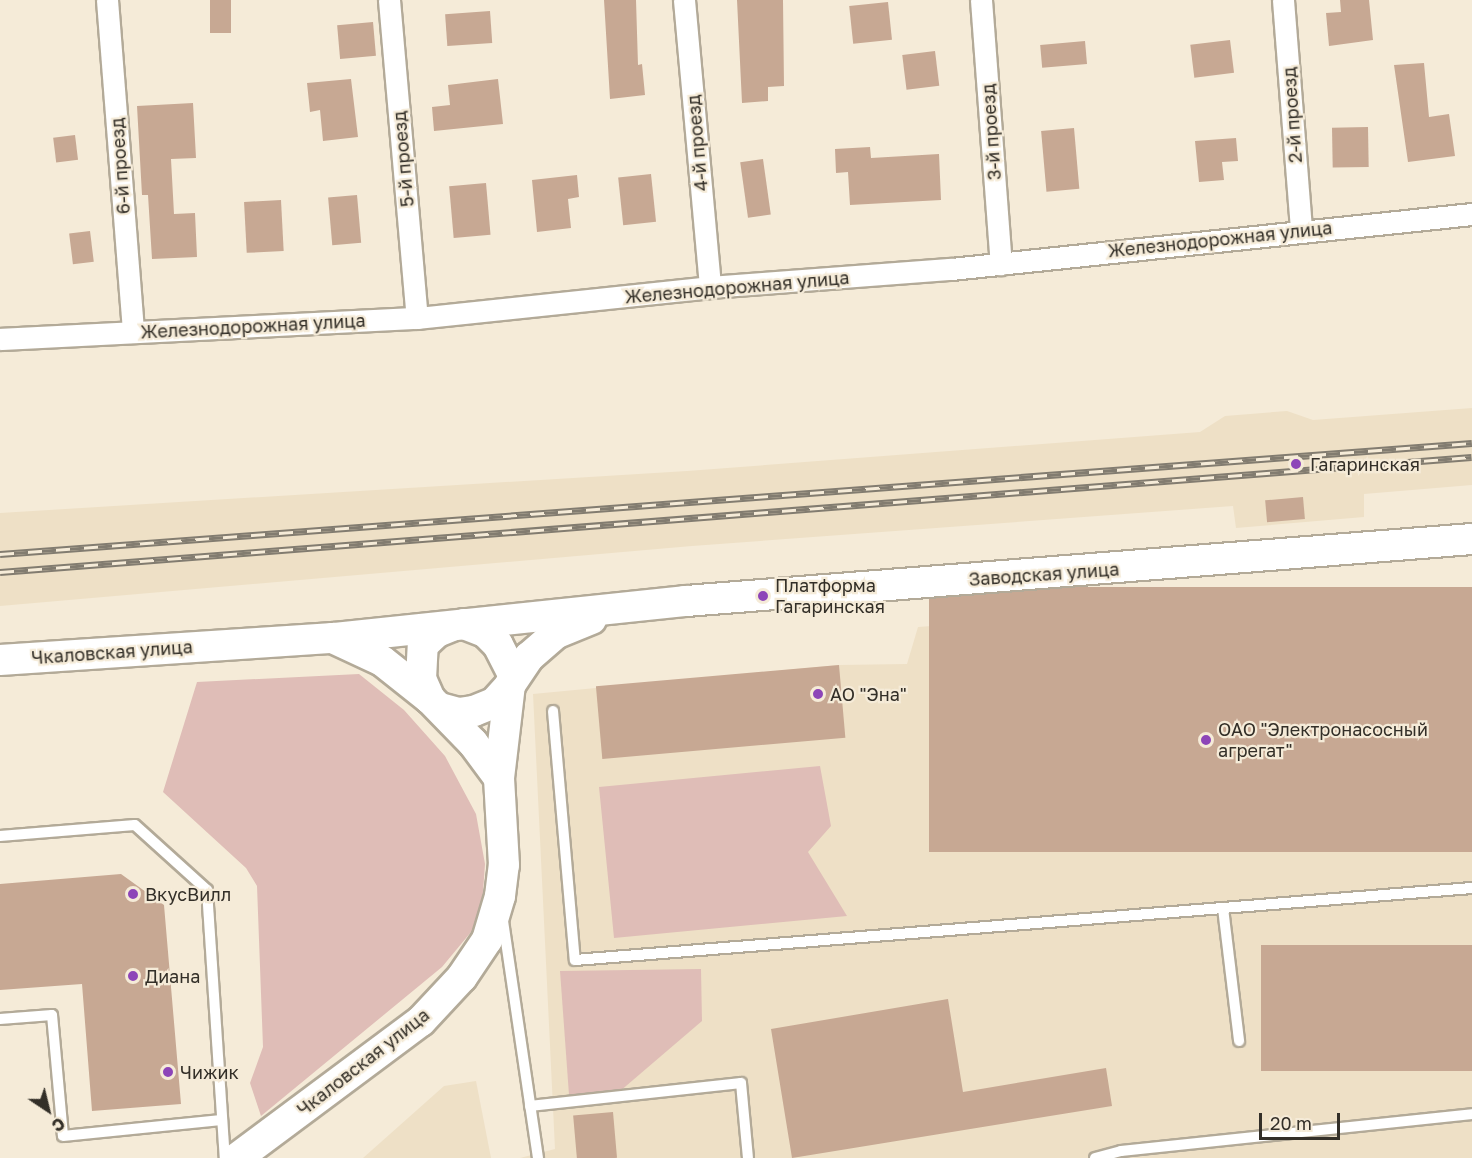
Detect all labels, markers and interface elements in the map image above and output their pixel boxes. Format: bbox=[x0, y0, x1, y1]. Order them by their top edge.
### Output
street label: 2-й проезд bbox=[1278, 66, 1306, 164]
street label: 3-й проезд bbox=[977, 83, 1005, 181]
street label: 4-й проезд bbox=[682, 94, 712, 192]
street label: 5-й проезд bbox=[388, 110, 418, 208]
street label: 6-й проезд bbox=[106, 117, 134, 215]
street label: Железнодорожная улица bbox=[1107, 216, 1333, 262]
street label: Железнодорожная улица bbox=[624, 266, 850, 308]
street label: Железнодорожная улица bbox=[140, 309, 366, 343]
place label: Гагаринская bbox=[1310, 453, 1420, 475]
marker: Гагаринская bbox=[1287, 455, 1305, 473]
street label: Заводская улица bbox=[968, 558, 1120, 590]
place label: Платформа Гагаринская bbox=[775, 575, 885, 618]
marker: Платформа Гагаринская bbox=[756, 589, 770, 603]
street label: Чкаловская улица bbox=[31, 636, 193, 668]
place label: АО "Эна" bbox=[830, 683, 907, 705]
marker: АО "Эна" bbox=[811, 687, 825, 701]
place label: ОАО "Электронасосный агрегат" bbox=[1218, 719, 1428, 762]
marker: ОАО "Электронасосный агрегат" bbox=[1199, 733, 1213, 747]
place label: ВкусВилл bbox=[145, 883, 231, 905]
marker: ВкусВилл bbox=[126, 887, 140, 901]
place label: Диана bbox=[145, 965, 200, 987]
marker: Диана bbox=[126, 969, 140, 983]
street label: Чкаловская улица bbox=[293, 1004, 433, 1120]
place label: Чижик bbox=[180, 1061, 239, 1083]
marker: Чижик bbox=[161, 1065, 175, 1079]
north arrow bbox=[18, 1080, 78, 1140]
scale bar bbox=[1262, 1101, 1343, 1139]
text: 20 m bbox=[1270, 1112, 1312, 1134]
text: С bbox=[48, 1113, 69, 1136]

